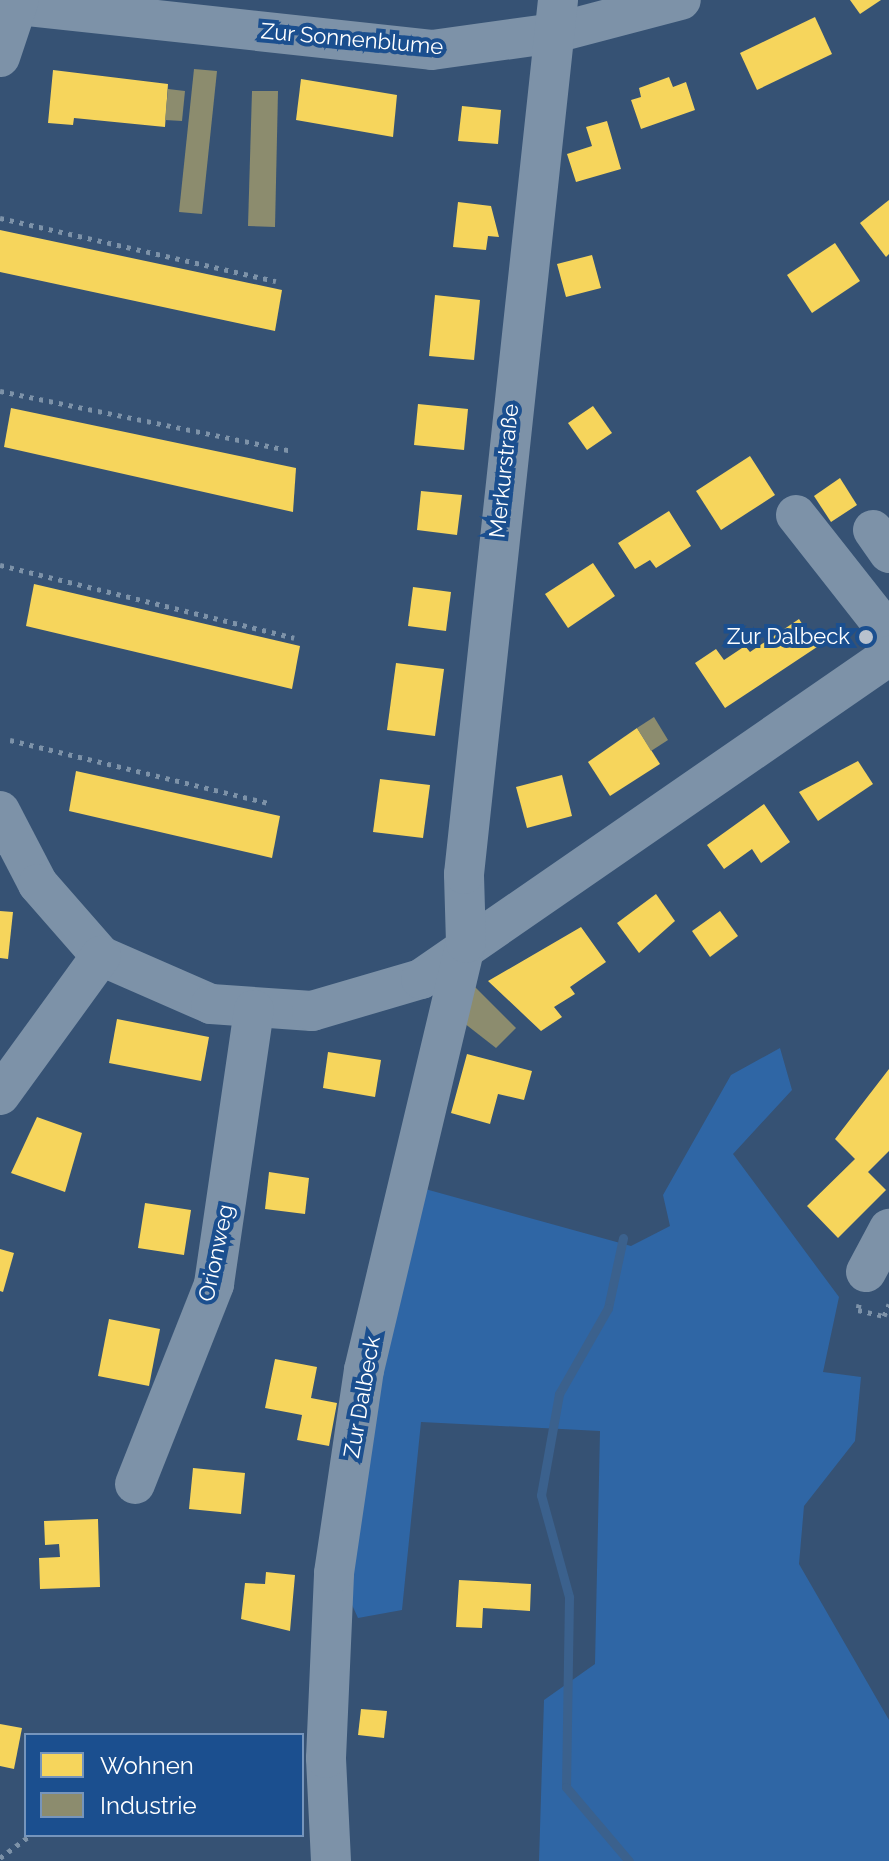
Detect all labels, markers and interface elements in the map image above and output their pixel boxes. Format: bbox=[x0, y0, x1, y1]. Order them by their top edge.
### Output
street label: Zur Sonnenblume bbox=[259, 18, 445, 60]
street label: Merkurstraße bbox=[484, 403, 524, 539]
place label: Zur Dalbeck bbox=[726, 624, 850, 650]
marker: Zur Dalbeck bbox=[857, 628, 875, 646]
street label: Orionweg bbox=[193, 1202, 239, 1304]
street label: Zur Dalbeck bbox=[338, 1334, 386, 1460]
legend bbox=[24, 1733, 304, 1837]
text: Wohnen bbox=[100, 1751, 194, 1780]
text: Industrie bbox=[100, 1791, 197, 1820]

